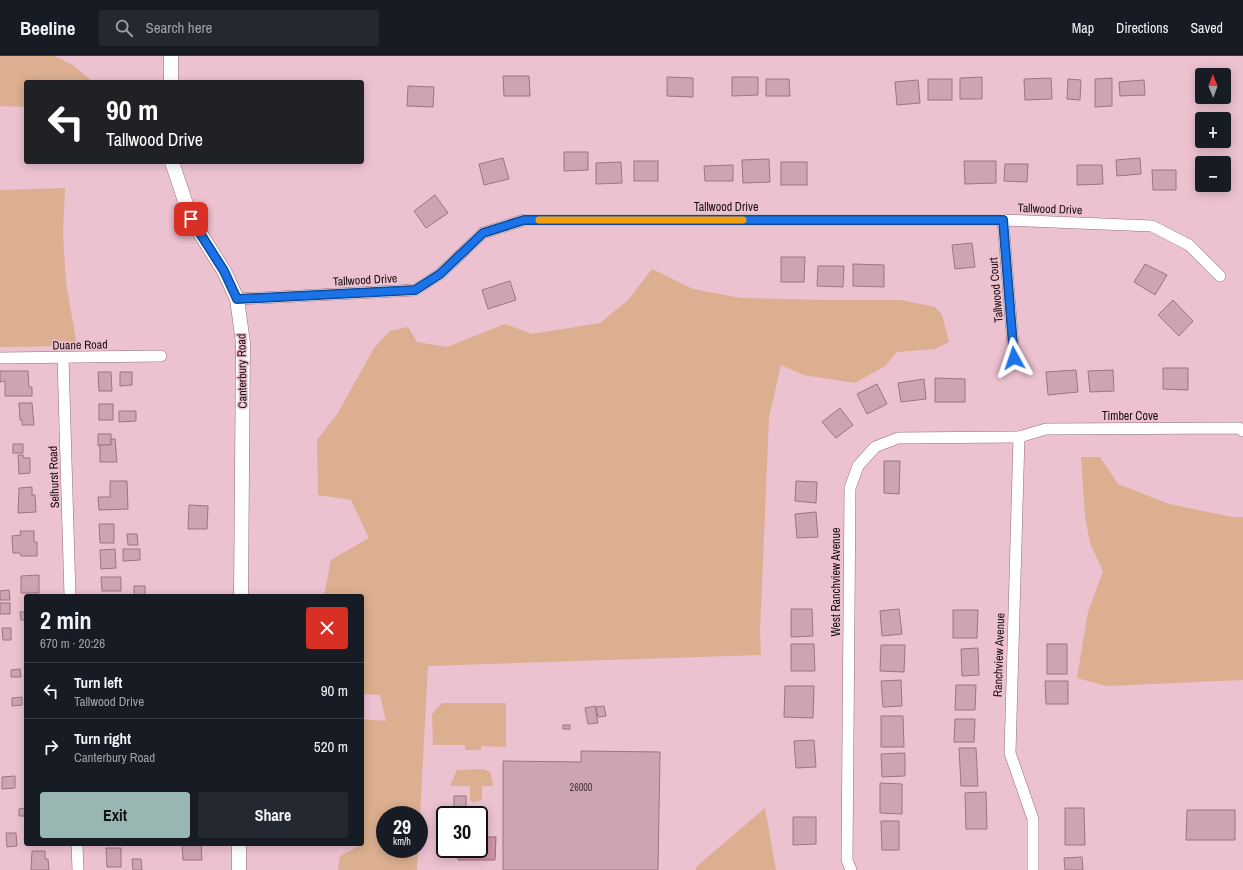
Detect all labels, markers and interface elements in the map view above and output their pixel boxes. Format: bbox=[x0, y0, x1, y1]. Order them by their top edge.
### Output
search box bbox=[99, 10, 379, 46]
text: Beeline bbox=[20, 15, 75, 41]
icon: search bbox=[113, 17, 135, 39]
text: Search here bbox=[145, 17, 212, 38]
text: Map bbox=[1072, 19, 1094, 37]
text: Directions bbox=[1116, 19, 1168, 37]
text: Saved bbox=[1190, 19, 1223, 37]
north arrow bbox=[1195, 68, 1231, 104]
map controls bbox=[1195, 68, 1231, 192]
text: 90 m bbox=[106, 91, 158, 129]
icon: left bbox=[40, 96, 92, 148]
button: + bbox=[1195, 112, 1231, 148]
text: Tallwood Drive bbox=[106, 127, 203, 152]
button: − bbox=[1195, 156, 1231, 192]
street label: Tallwood Drive bbox=[694, 199, 758, 215]
street label: Tallwood Drive bbox=[1017, 200, 1083, 218]
pin bbox=[174, 202, 208, 236]
icon: arrive bbox=[180, 208, 202, 230]
street label: Tallwood Court bbox=[985, 257, 1007, 323]
street label: Tallwood Drive bbox=[332, 270, 398, 290]
street label: Canterbury Road bbox=[233, 333, 251, 409]
street label: Duane Road bbox=[52, 337, 108, 353]
position arrow bbox=[993, 337, 1035, 379]
street label: Timber Cove bbox=[1102, 408, 1158, 424]
street label: Selhurst Road bbox=[45, 446, 63, 508]
street label: West Ranchview Avenue bbox=[828, 527, 844, 637]
text: 2 min bbox=[40, 604, 91, 636]
button: close bbox=[306, 607, 348, 649]
street label: Ranchview Avenue bbox=[990, 613, 1008, 697]
text: 670 m · 20:26 bbox=[40, 635, 105, 652]
text: Turn left bbox=[74, 672, 122, 693]
icon: left bbox=[40, 680, 62, 702]
text: 90 m bbox=[321, 680, 348, 701]
text: Tallwood Drive bbox=[74, 693, 144, 710]
text: Turn right bbox=[74, 728, 131, 749]
icon: right bbox=[40, 736, 62, 758]
text: 520 m bbox=[314, 736, 348, 757]
text: Canterbury Road bbox=[74, 749, 155, 766]
house number: 26000 bbox=[570, 781, 593, 794]
button: Exit bbox=[40, 792, 190, 838]
button: Share bbox=[198, 792, 348, 838]
speed limit sign: 30 bbox=[436, 806, 488, 858]
text: 29 bbox=[393, 813, 411, 840]
text: km/h bbox=[393, 835, 411, 848]

